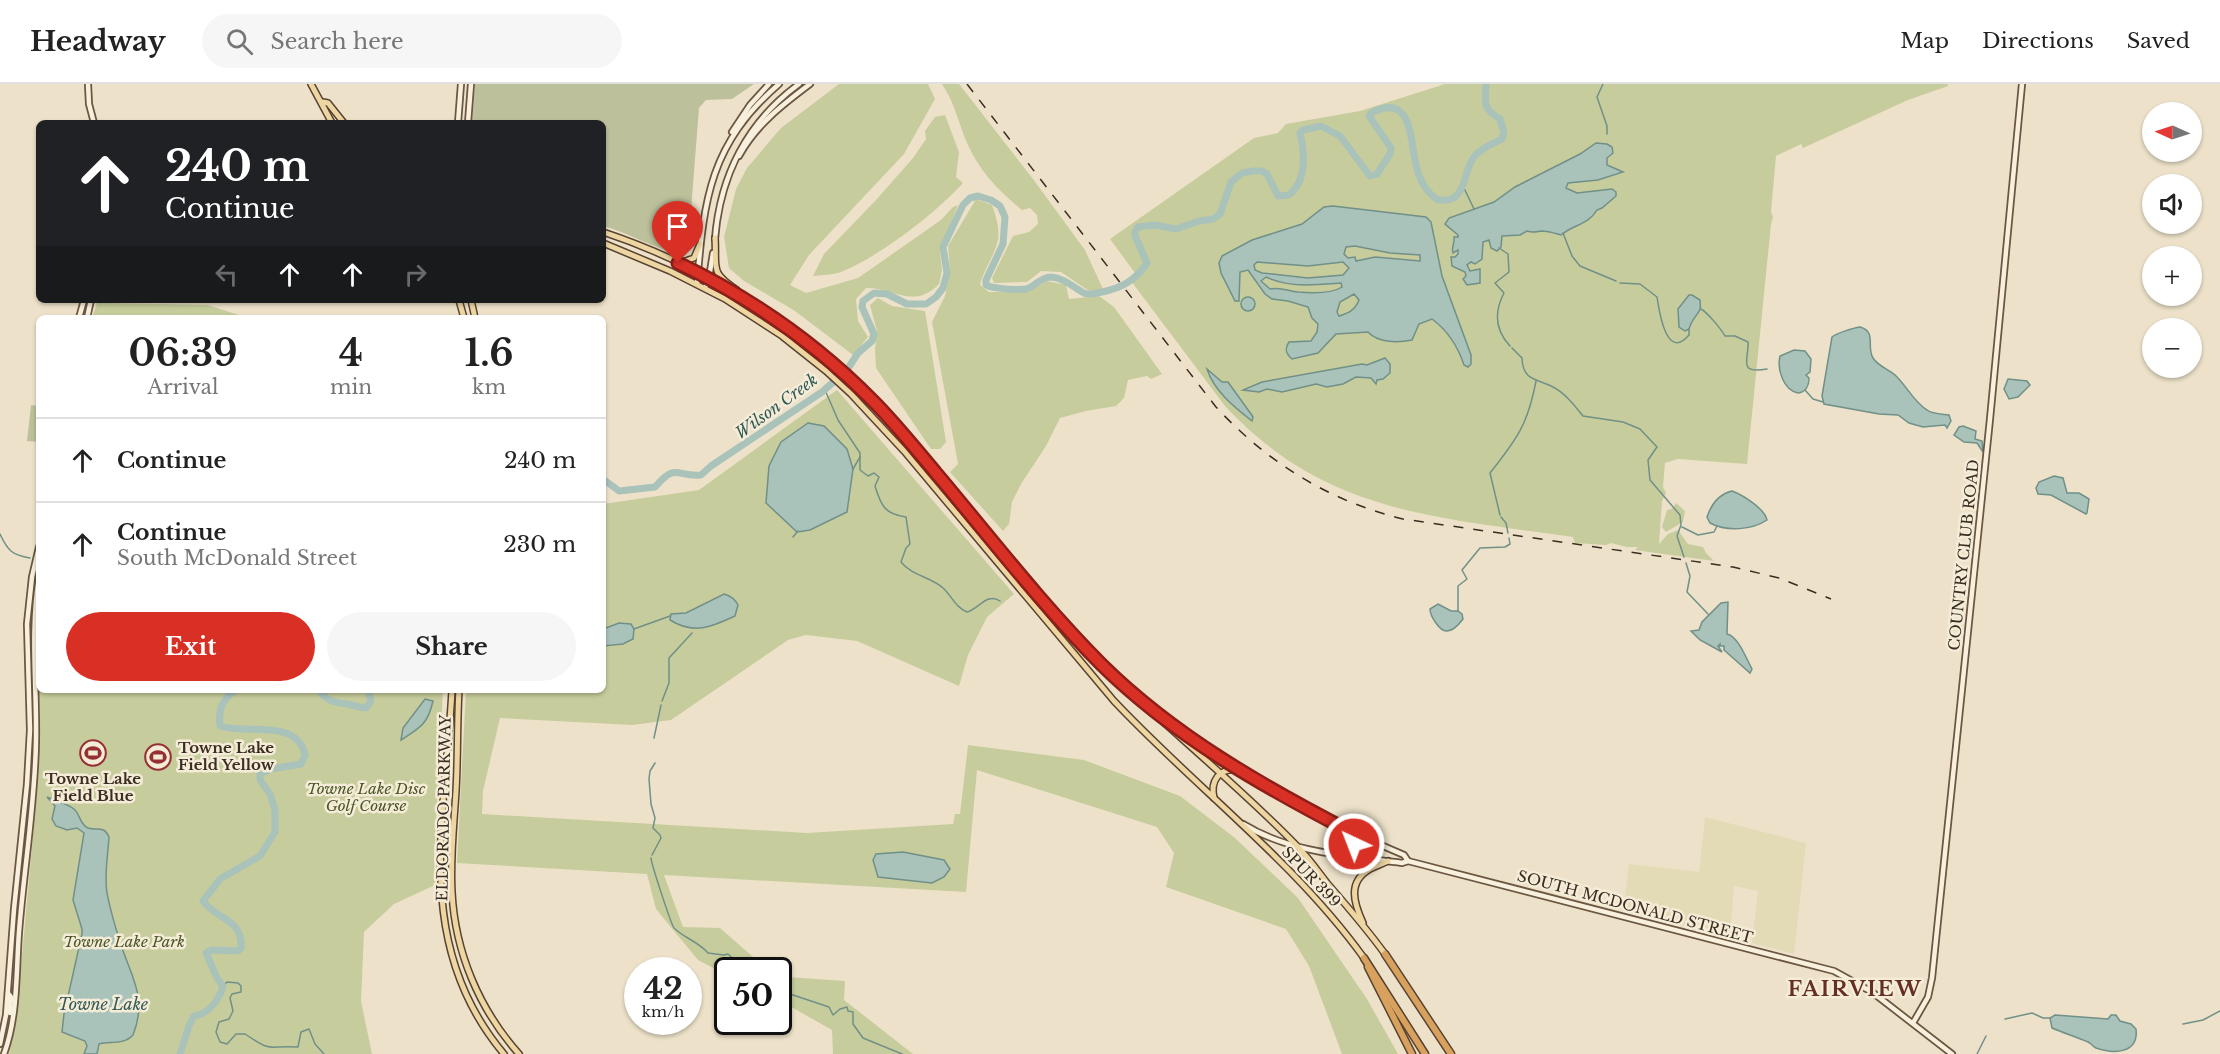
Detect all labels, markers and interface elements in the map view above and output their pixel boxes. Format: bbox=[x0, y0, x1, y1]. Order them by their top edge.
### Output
search box bbox=[202, 14, 622, 68]
text: Headway bbox=[30, 24, 166, 59]
icon: search bbox=[223, 25, 256, 58]
text: Search here bbox=[271, 28, 404, 55]
text: Map bbox=[1900, 28, 1949, 54]
text: Directions bbox=[1982, 28, 2094, 54]
text: Saved bbox=[2127, 28, 2190, 54]
north arrow bbox=[2142, 102, 2202, 162]
map controls bbox=[2142, 102, 2202, 378]
text: 240 m bbox=[165, 140, 310, 192]
icon: ahead bbox=[66, 144, 144, 222]
button: sound bbox=[2142, 174, 2202, 234]
text: Continue bbox=[165, 192, 295, 225]
pin bbox=[652, 201, 703, 263]
icon: arrive bbox=[661, 210, 694, 243]
button: + bbox=[2142, 246, 2202, 306]
icon: left bbox=[210, 258, 243, 291]
icon: ahead bbox=[273, 258, 306, 291]
icon: ahead bbox=[336, 258, 369, 291]
icon: right bbox=[399, 258, 432, 291]
button: − bbox=[2142, 318, 2202, 378]
text: 06:39 bbox=[129, 331, 237, 376]
text: 4 bbox=[339, 331, 363, 376]
text: 1.6 bbox=[465, 331, 513, 376]
water label: Wilson Creek bbox=[731, 369, 821, 443]
text: Arrival bbox=[148, 375, 218, 399]
text: min bbox=[330, 375, 372, 399]
text: km bbox=[472, 375, 506, 399]
icon: ahead bbox=[66, 444, 99, 477]
text: Continue bbox=[117, 447, 226, 474]
text: 240 m bbox=[504, 447, 576, 474]
street label: COUNTRY CLUB ROAD bbox=[1944, 458, 1983, 651]
text: Continue bbox=[117, 519, 226, 546]
icon: ahead bbox=[66, 528, 99, 561]
text: 230 m bbox=[503, 531, 576, 558]
text: South McDonald Street bbox=[117, 546, 357, 570]
button: Exit bbox=[66, 612, 315, 681]
button: Share bbox=[327, 612, 576, 681]
street label: ELDORADO PARKWAY bbox=[432, 713, 455, 902]
sports icon: Towne Lake Field Blue bbox=[78, 738, 108, 768]
place label: Towne Lake Field Yellow bbox=[178, 738, 275, 774]
sports icon: Towne Lake Field Yellow bbox=[143, 742, 173, 772]
place label: Towne Lake Field Blue bbox=[45, 769, 141, 805]
park label: Towne Lake Disc Golf Course bbox=[307, 779, 426, 815]
position arrow bbox=[1322, 812, 1386, 876]
street label: SPUR 399 bbox=[1278, 842, 1345, 911]
street label: SOUTH MCDONALD STREET bbox=[1515, 866, 1755, 947]
park label: Towne Lake Park bbox=[63, 932, 185, 951]
speed limit sign: 50 bbox=[714, 957, 792, 1035]
text: 42 bbox=[643, 970, 683, 1007]
district label: FAIRVIEW bbox=[1788, 976, 1922, 1002]
water label: Towne Lake bbox=[58, 994, 149, 1014]
text: km/h bbox=[642, 1002, 684, 1021]

